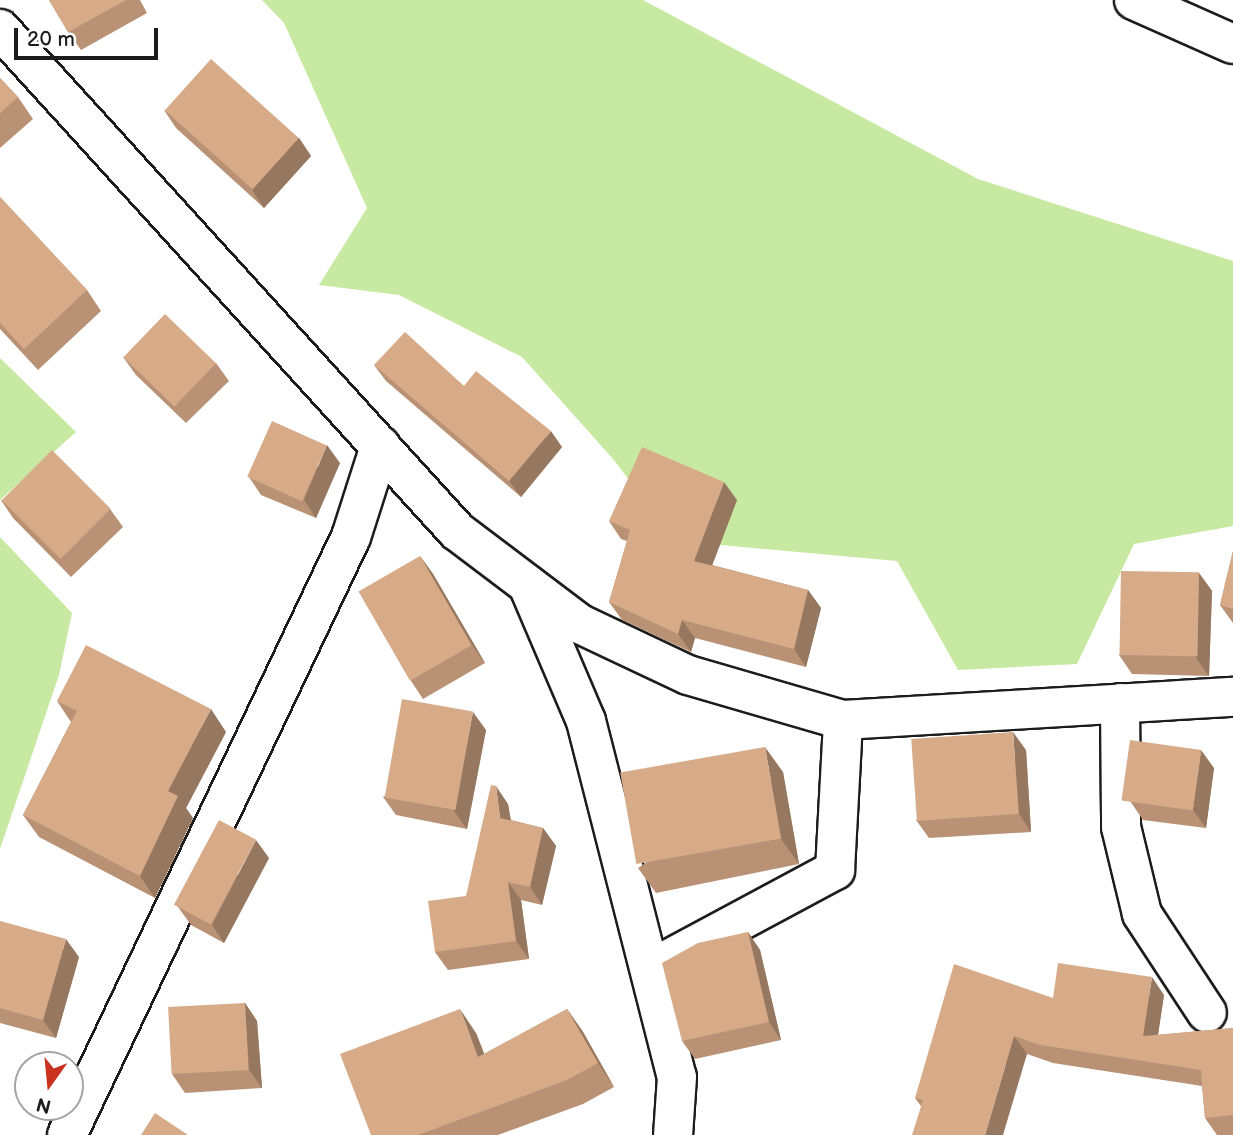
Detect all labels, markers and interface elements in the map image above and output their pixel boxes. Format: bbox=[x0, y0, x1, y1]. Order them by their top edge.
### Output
scale bar bbox=[18, 14, 161, 58]
text: 20 m bbox=[27, 27, 75, 52]
north arrow bbox=[14, 1051, 84, 1121]
text: N bbox=[34, 1092, 54, 1118]

